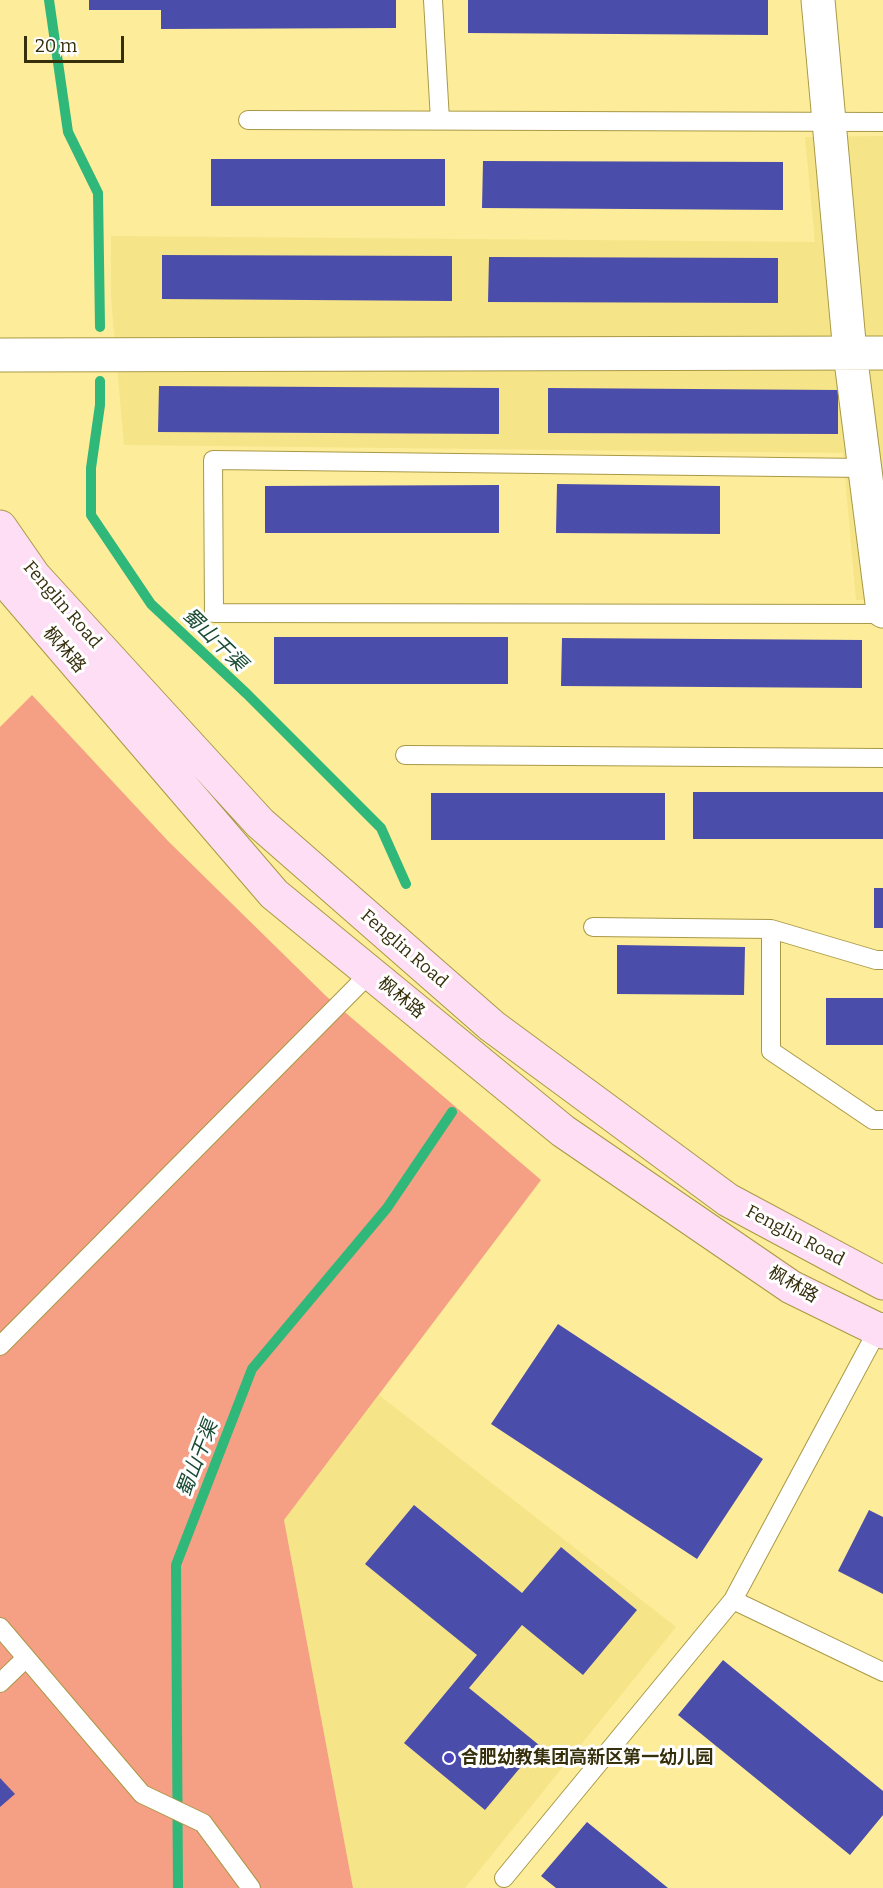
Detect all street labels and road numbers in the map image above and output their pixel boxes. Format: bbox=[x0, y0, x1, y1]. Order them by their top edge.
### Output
street label: Fenglin Road bbox=[18, 557, 106, 653]
street label: 枫林路 bbox=[38, 623, 90, 677]
street label: Fenglin Road bbox=[356, 905, 452, 993]
street label: 枫林路 bbox=[373, 973, 429, 1023]
street label: Fenglin Road bbox=[742, 1201, 848, 1271]
street label: 枫林路 bbox=[764, 1262, 822, 1308]

